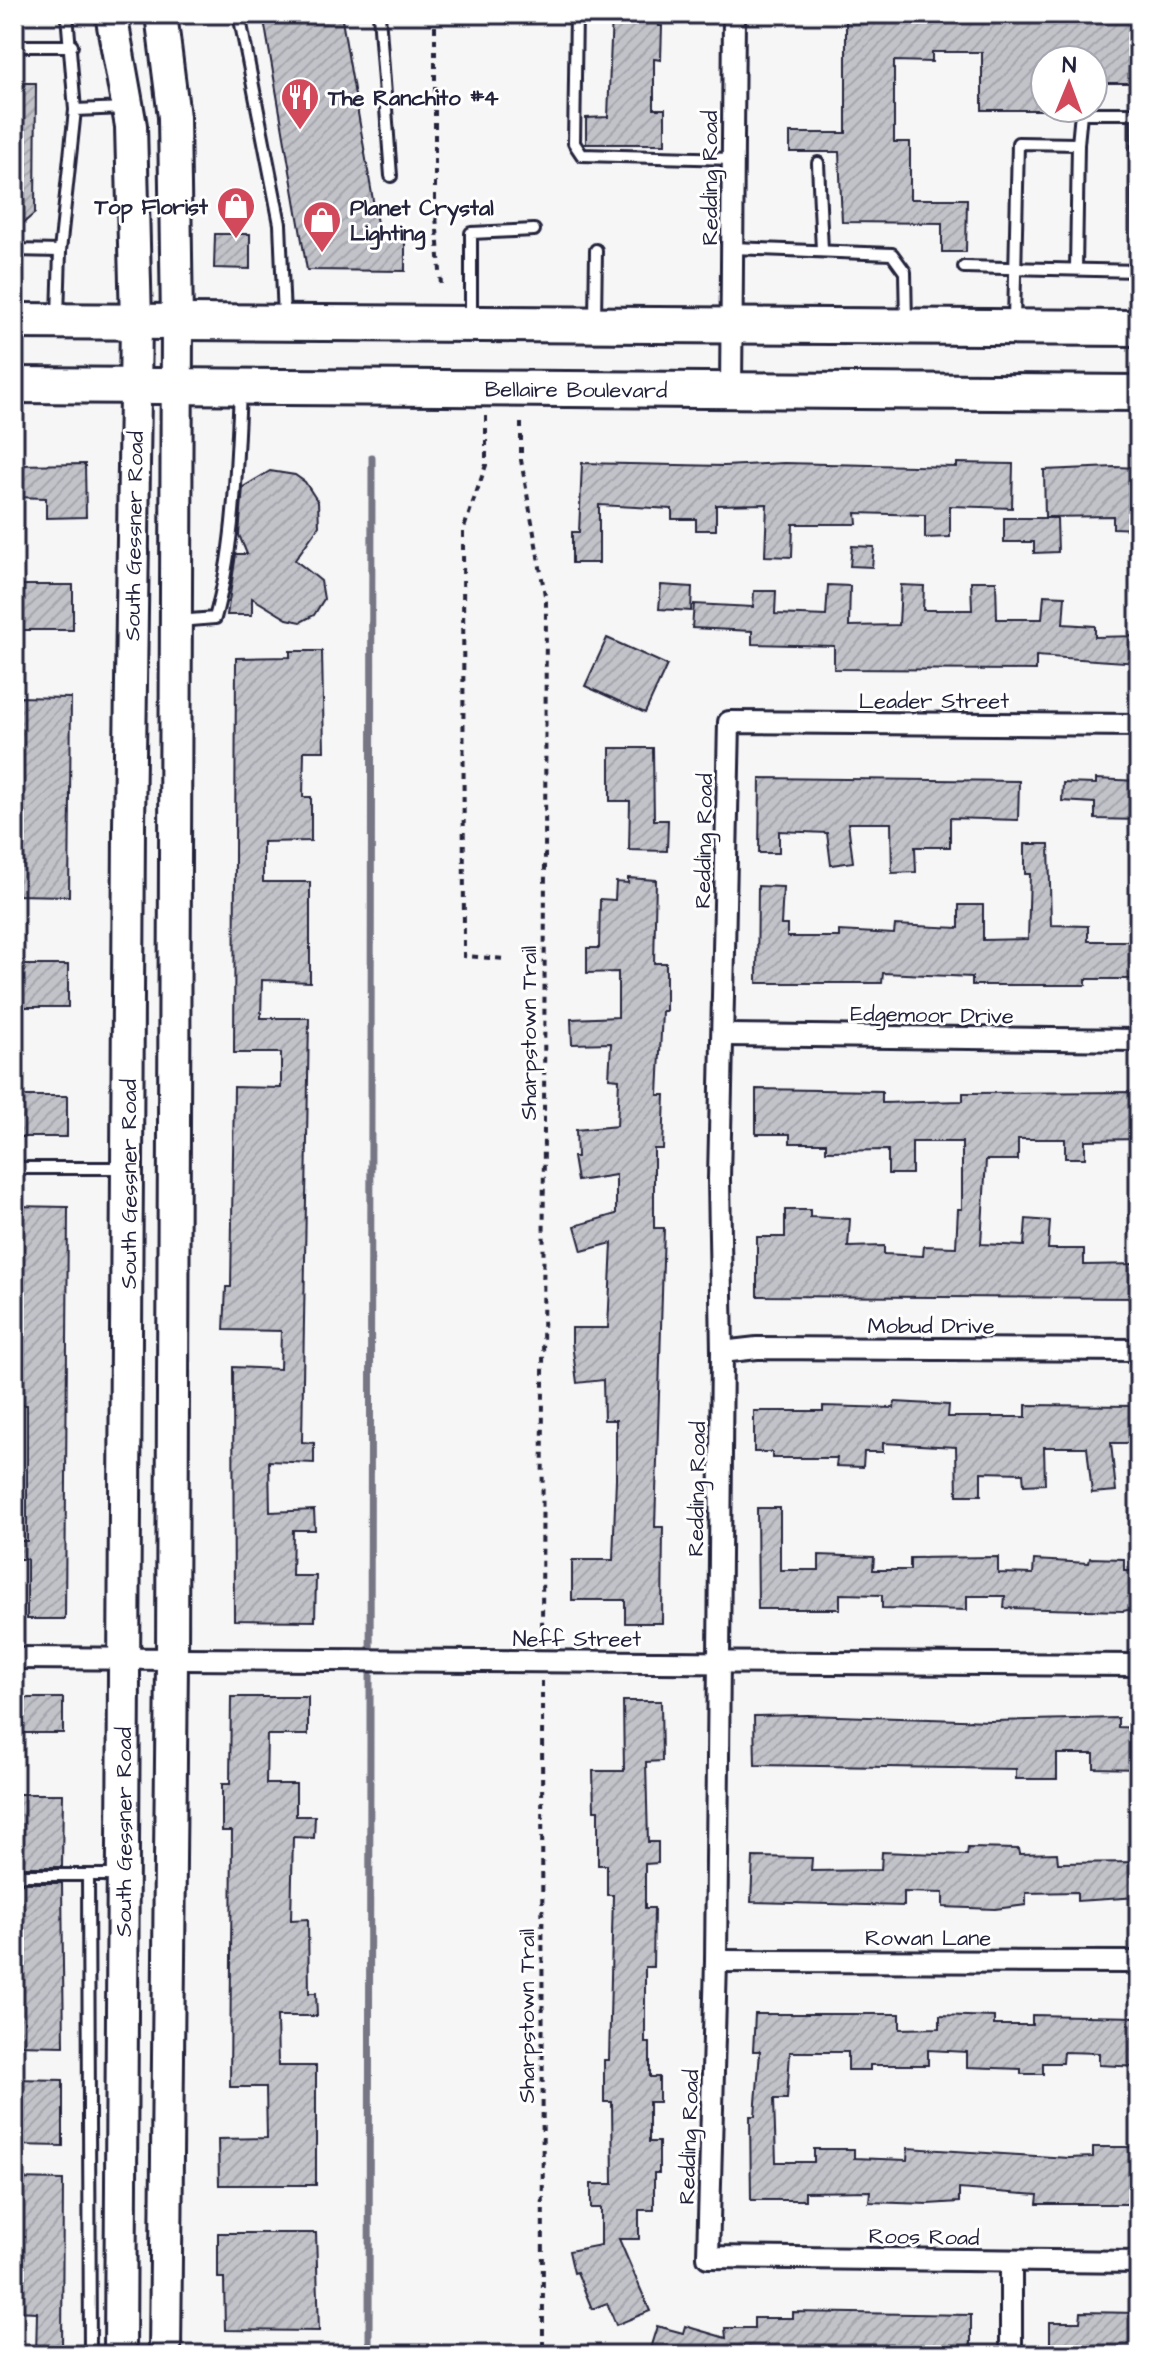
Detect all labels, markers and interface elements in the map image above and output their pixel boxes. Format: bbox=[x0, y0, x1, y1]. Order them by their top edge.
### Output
north arrow bbox=[1029, 44, 1109, 124]
text: N bbox=[1062, 50, 1077, 81]
restaurant icon: The Ranchito #4 bbox=[279, 76, 321, 131]
place label: The Ranchito #4 bbox=[327, 83, 499, 114]
street label: Redding Road bbox=[695, 110, 727, 246]
shop icon: Top Florist bbox=[215, 185, 257, 240]
place label: Top Florist bbox=[93, 192, 209, 223]
place label: Planet Crystal Lighting bbox=[350, 193, 494, 250]
shop icon: Planet Crystal Lighting bbox=[301, 199, 343, 254]
street label: Bellaire Boulevard bbox=[485, 374, 667, 407]
street label: South Gessner Road bbox=[117, 431, 152, 641]
street label: Leader Street bbox=[859, 686, 1009, 717]
street label: Redding Road bbox=[688, 773, 722, 909]
street label: Sharpstown Trail bbox=[514, 946, 545, 1120]
street label: Edgemoor Drive bbox=[850, 999, 1014, 1033]
street label: South Gessner Road bbox=[114, 1079, 145, 1289]
street label: Mobud Drive bbox=[867, 1311, 995, 1342]
street label: Redding Road bbox=[681, 1421, 715, 1557]
street label: Neff Street bbox=[513, 1624, 641, 1655]
street label: South Gessner Road bbox=[109, 1727, 140, 1937]
street label: Rowan Lane bbox=[865, 1923, 991, 1954]
street label: Sharpstown Trail bbox=[512, 1929, 543, 2103]
street label: Redding Road bbox=[672, 2069, 708, 2205]
street label: Roos Road bbox=[868, 2221, 980, 2254]

